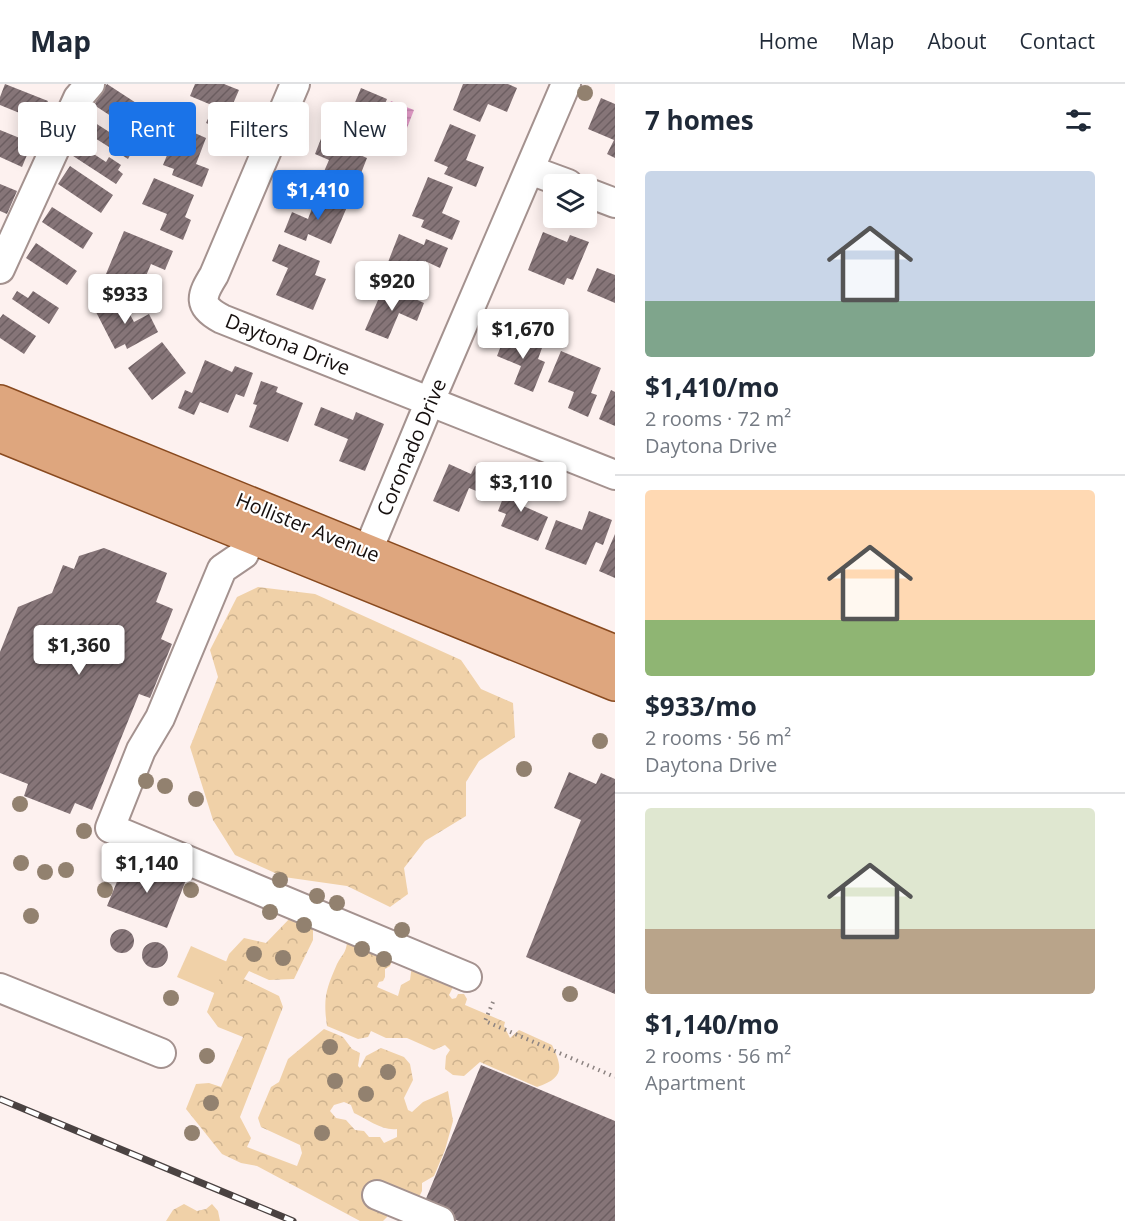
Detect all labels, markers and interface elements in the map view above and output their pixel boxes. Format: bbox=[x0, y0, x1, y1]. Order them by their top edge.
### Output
text: Map bbox=[30, 22, 91, 60]
text: Home bbox=[759, 27, 818, 55]
text: Map bbox=[851, 27, 894, 55]
text: About bbox=[927, 27, 987, 55]
text: Contact bbox=[1020, 27, 1095, 55]
chip: Buy bbox=[18, 102, 97, 156]
chip: Rent bbox=[109, 102, 196, 156]
chip: Filters bbox=[208, 102, 309, 156]
chip: New bbox=[321, 102, 407, 156]
text: 7 homes bbox=[645, 102, 754, 138]
icon: filters bbox=[1062, 104, 1095, 137]
pin: $1,410 bbox=[269, 170, 367, 221]
map controls bbox=[543, 174, 597, 228]
button: layers bbox=[543, 174, 597, 228]
text: $1,410 bbox=[287, 176, 349, 203]
icon: home bbox=[816, 210, 924, 318]
pin: $920 bbox=[356, 261, 428, 312]
text: $920 bbox=[369, 267, 415, 294]
pin: $933 bbox=[89, 274, 161, 325]
text: $933 bbox=[102, 280, 148, 307]
street label: Daytona Drive bbox=[222, 307, 354, 381]
pin: $1,670 bbox=[474, 309, 572, 360]
text: $1,670 bbox=[492, 315, 554, 342]
text: $1,410/mo bbox=[645, 369, 779, 405]
street label: Coronado Drive bbox=[370, 374, 452, 520]
text: 2 rooms · 72 m² bbox=[645, 405, 791, 432]
text: Daytona Drive bbox=[645, 432, 777, 459]
pin: $3,110 bbox=[472, 462, 570, 513]
text: $3,110 bbox=[490, 468, 552, 495]
street label: Hollister Avenue bbox=[232, 486, 384, 568]
icon: home bbox=[816, 529, 924, 637]
pin: $1,360 bbox=[30, 625, 128, 676]
text: $1,360 bbox=[48, 631, 110, 658]
text: $933/mo bbox=[645, 688, 757, 724]
text: 2 rooms · 56 m² bbox=[645, 724, 791, 751]
text: Daytona Drive bbox=[645, 751, 777, 778]
pin: $1,140 bbox=[98, 843, 196, 894]
icon: home bbox=[816, 847, 924, 955]
text: $1,140 bbox=[116, 849, 178, 876]
text: $1,140/mo bbox=[645, 1006, 779, 1042]
text: 2 rooms · 56 m² bbox=[645, 1042, 791, 1069]
text: Apartment bbox=[645, 1069, 745, 1096]

